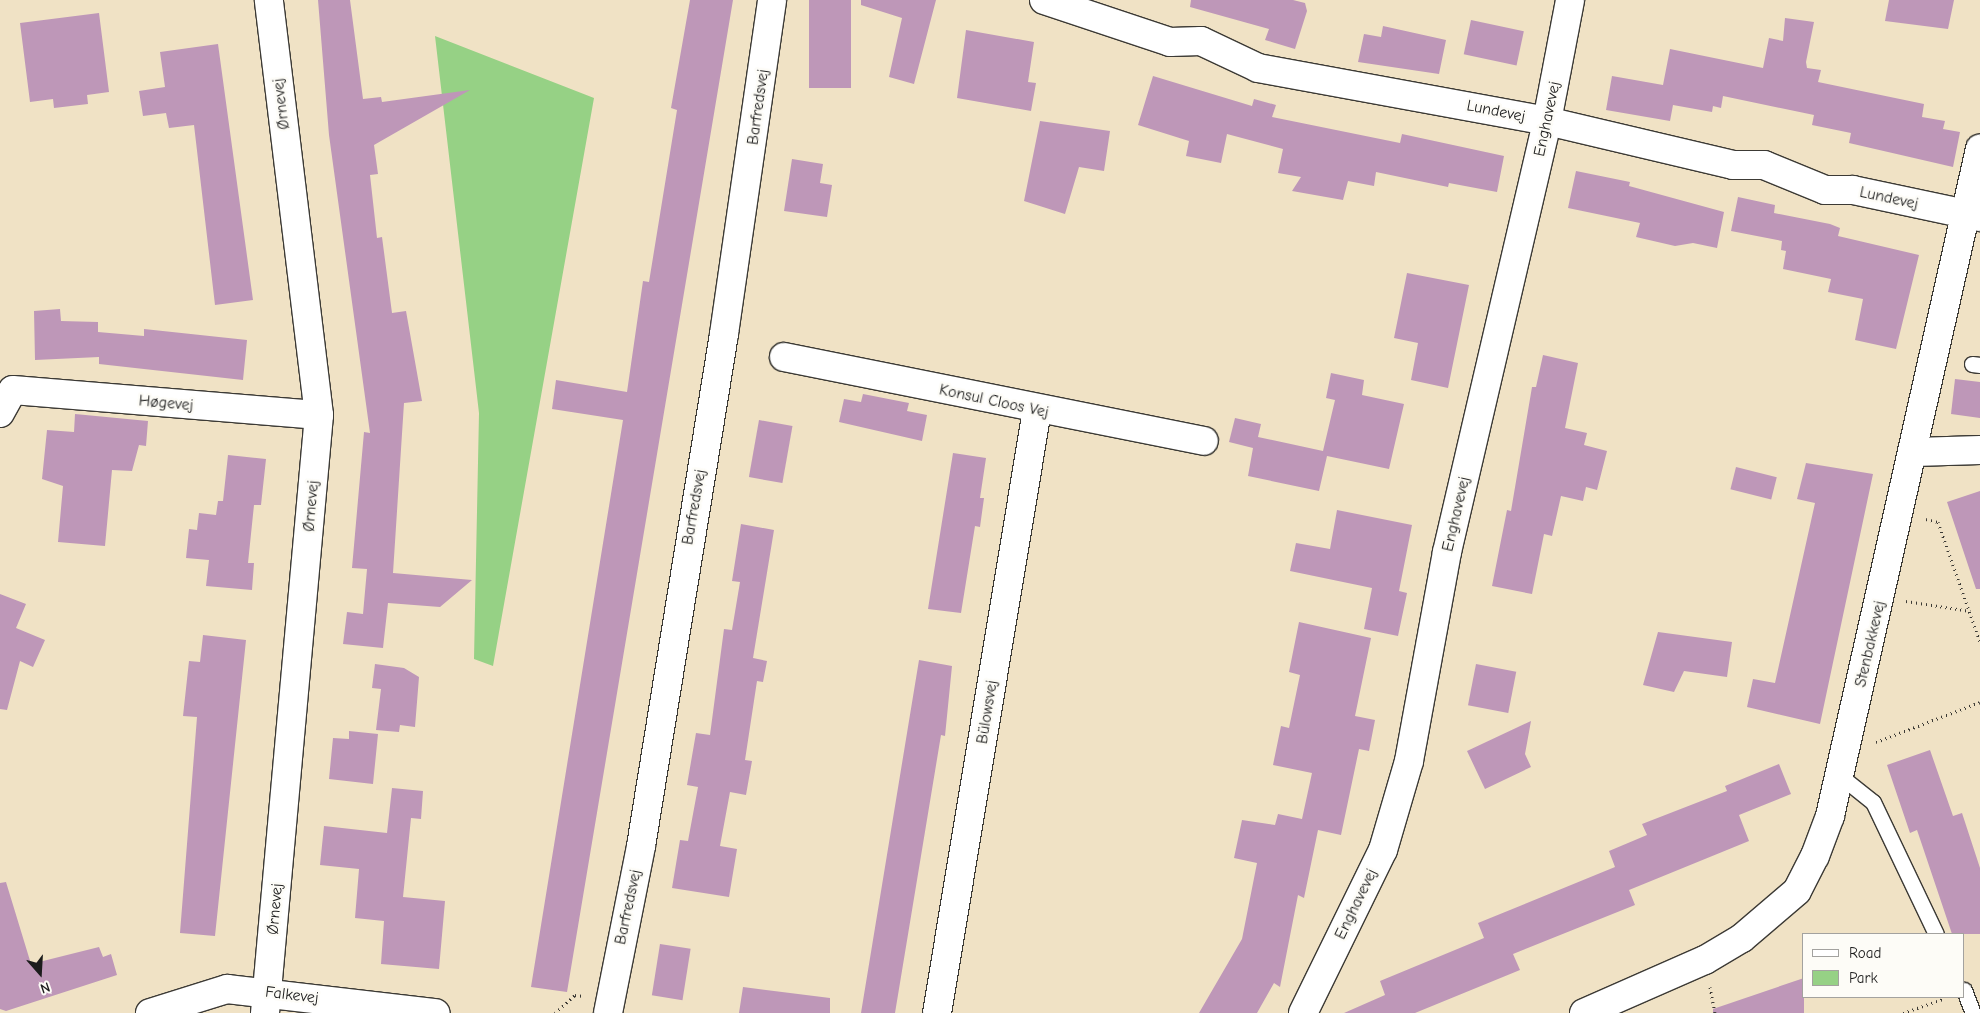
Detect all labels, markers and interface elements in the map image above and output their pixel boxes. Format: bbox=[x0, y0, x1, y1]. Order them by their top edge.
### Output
street label: Barfredsvej bbox=[743, 68, 773, 146]
street label: Ørnevej bbox=[268, 77, 294, 131]
street label: Enghavevej bbox=[1530, 80, 1564, 158]
street label: Lundevej bbox=[1465, 96, 1527, 126]
street label: Lundevej bbox=[1858, 182, 1920, 214]
street label: Konsul Cloos Vej bbox=[937, 380, 1051, 422]
street label: Høgevej bbox=[138, 391, 194, 415]
street label: Barfredsvej bbox=[678, 468, 710, 546]
street label: Enghavevej bbox=[1438, 475, 1474, 553]
street label: Ørnevej bbox=[299, 479, 323, 533]
street label: Stenbakkevej bbox=[1851, 599, 1889, 689]
street label: Bülowsvej bbox=[972, 679, 1002, 745]
street label: Enghavevej bbox=[1331, 865, 1381, 943]
street label: Barfredsvej bbox=[611, 868, 645, 946]
street label: Ørnevej bbox=[263, 882, 287, 936]
legend bbox=[1802, 933, 1965, 998]
text: Road bbox=[1849, 944, 1881, 962]
north arrow bbox=[15, 948, 65, 998]
text: Park bbox=[1849, 969, 1878, 987]
text: N bbox=[38, 978, 52, 997]
street label: Falkevej bbox=[264, 982, 320, 1008]

